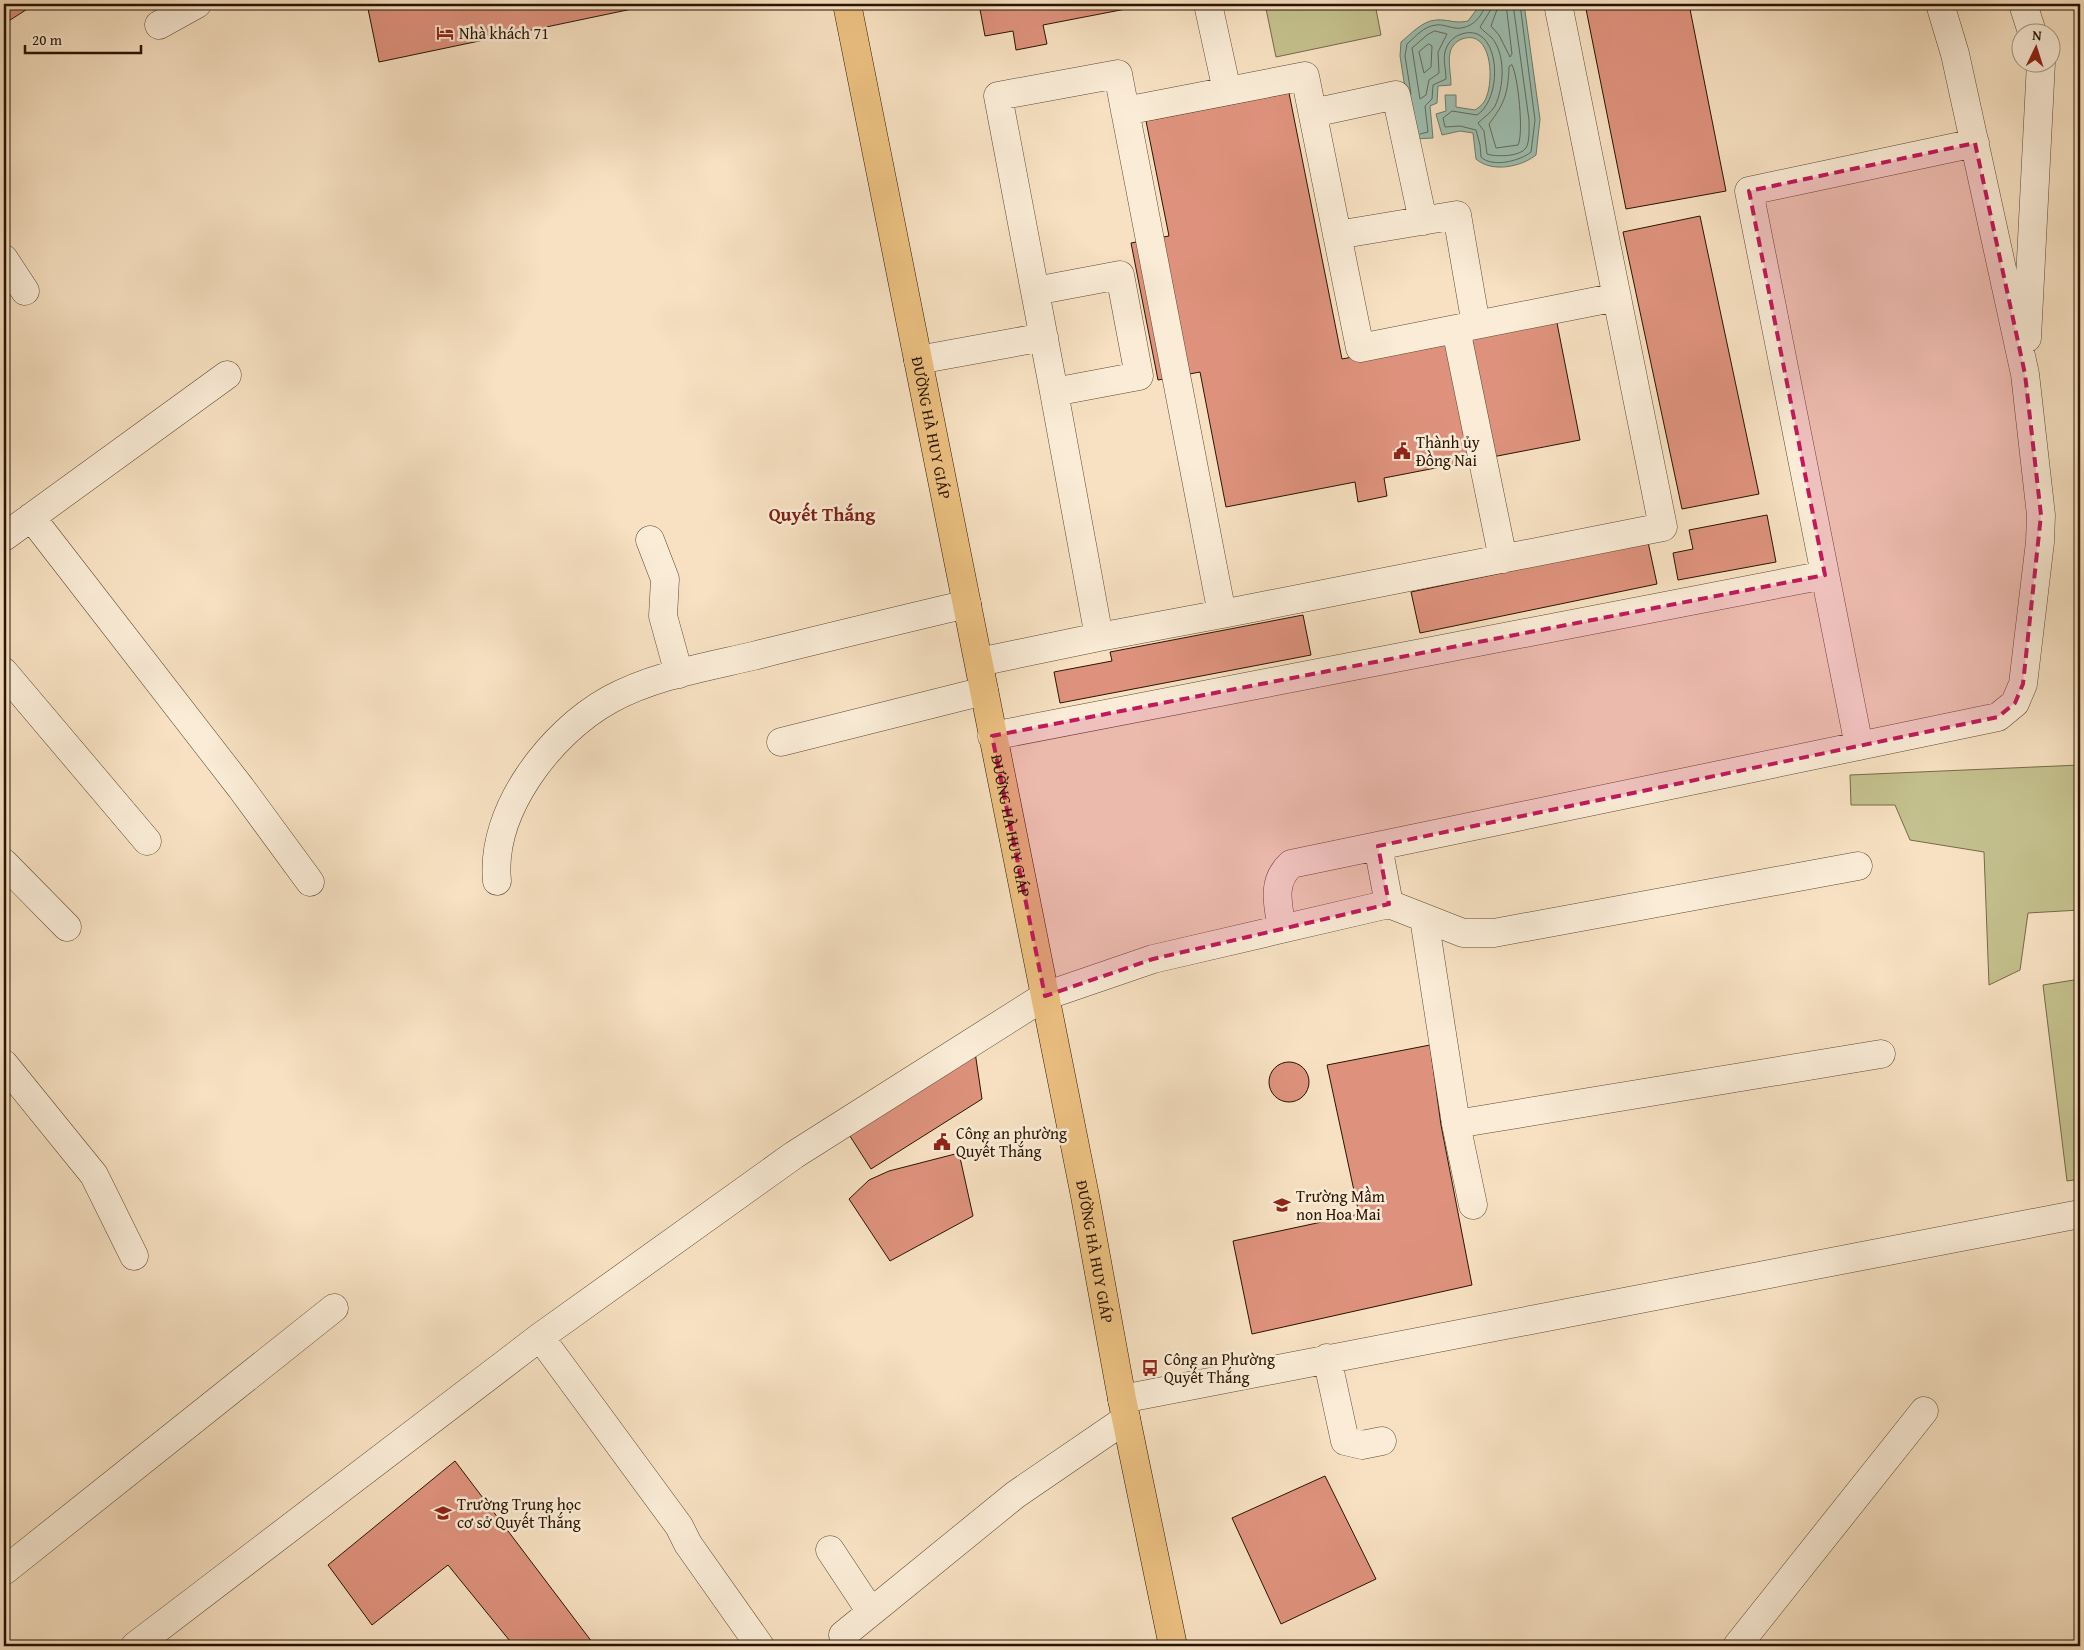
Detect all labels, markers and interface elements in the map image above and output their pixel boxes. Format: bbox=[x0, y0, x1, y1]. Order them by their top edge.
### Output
place label: Nhà khách 71 bbox=[459, 21, 549, 45]
scale bar bbox=[25, 22, 141, 54]
north arrow bbox=[2012, 22, 2062, 72]
hotel icon: Nhà khách 71 bbox=[435, 23, 455, 43]
text: N bbox=[2032, 25, 2043, 45]
text: 20 m bbox=[32, 29, 63, 50]
street label: ĐƯỜNG HÀ HUY GIÁP bbox=[906, 354, 958, 501]
place label: Thành ủy Đồng Nai bbox=[1416, 430, 1480, 472]
public building icon: Thành ủy Đồng Nai bbox=[1392, 441, 1412, 461]
district label: Quyết Thắng bbox=[769, 500, 876, 528]
street label: ĐƯỜNG HÀ HUY GIÁP bbox=[985, 752, 1037, 899]
place label: Công an phường Quyết Thắng bbox=[956, 1121, 1067, 1163]
public building icon: Công an phường Quyết Thắng bbox=[932, 1132, 952, 1152]
street label: ĐƯỜNG HÀ HUY GIÁP bbox=[1070, 1178, 1120, 1325]
place label: Trường Mầm non Hoa Mai bbox=[1296, 1184, 1385, 1226]
school or university icon: Trường Mầm non Hoa Mai bbox=[1272, 1195, 1292, 1215]
place label: Công an Phường Quyết Thắng bbox=[1164, 1347, 1275, 1389]
bus stop icon: Công an Phường Quyết Thắng bbox=[1140, 1358, 1160, 1378]
place label: Trường Trung học cơ sở Quyết Thắng bbox=[457, 1492, 581, 1534]
school or university icon: Trường Trung học cơ sở Quyết Thắng bbox=[433, 1503, 453, 1523]

